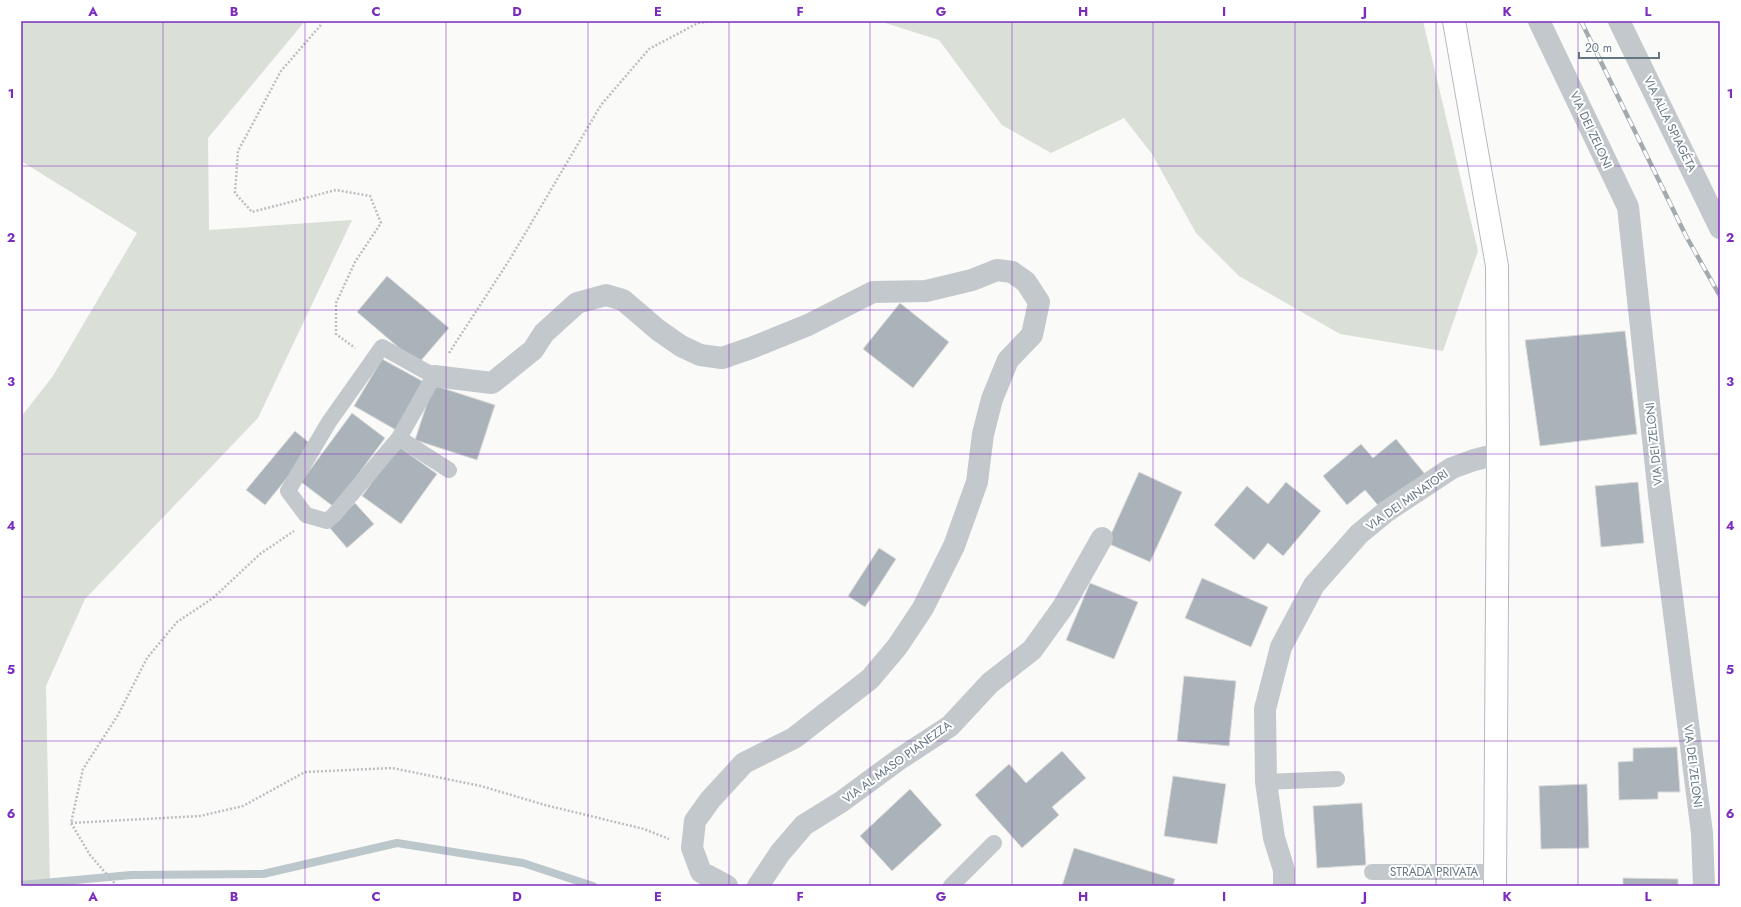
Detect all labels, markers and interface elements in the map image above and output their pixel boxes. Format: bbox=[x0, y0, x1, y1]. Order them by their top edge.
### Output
text: A bbox=[87, 2, 98, 21]
text: B bbox=[230, 2, 239, 21]
text: C bbox=[371, 2, 381, 21]
text: D bbox=[512, 2, 522, 21]
text: E bbox=[654, 2, 662, 21]
text: F bbox=[796, 2, 804, 21]
text: G bbox=[936, 2, 947, 21]
text: H bbox=[1078, 2, 1088, 21]
text: I bbox=[1222, 2, 1226, 21]
text: J bbox=[1360, 2, 1367, 21]
text: K bbox=[1502, 2, 1512, 21]
text: L bbox=[1645, 2, 1652, 21]
scale bar bbox=[1579, 34, 1659, 60]
text: 20 m bbox=[1585, 39, 1612, 57]
street label: VIA ALLA SPIAGÉTA bbox=[1639, 73, 1701, 175]
text: 1 bbox=[8, 84, 14, 103]
text: 1 bbox=[1727, 84, 1733, 103]
street label: VIA DEI ZELONI bbox=[1565, 88, 1617, 172]
text: 2 bbox=[7, 228, 15, 247]
text: 2 bbox=[1726, 228, 1734, 247]
text: 3 bbox=[7, 372, 15, 391]
text: 3 bbox=[1726, 372, 1734, 391]
street label: VIA DEI ZELONI bbox=[1641, 401, 1667, 487]
street label: VIA DEI MINATORI bbox=[1362, 465, 1452, 535]
text: 4 bbox=[6, 516, 16, 535]
text: 4 bbox=[1725, 516, 1735, 535]
text: 5 bbox=[7, 660, 15, 679]
text: 5 bbox=[1726, 660, 1734, 679]
street label: VIA AL MASO PIANEZZA bbox=[839, 716, 955, 808]
street label: VIA DEI ZELONI bbox=[1679, 723, 1707, 809]
text: 6 bbox=[7, 804, 16, 823]
text: 6 bbox=[1726, 804, 1735, 823]
street label: STRADA PRIVATA bbox=[1390, 863, 1478, 881]
text: A bbox=[87, 887, 98, 906]
text: B bbox=[230, 887, 239, 906]
text: C bbox=[371, 887, 381, 906]
text: D bbox=[512, 887, 522, 906]
text: E bbox=[654, 887, 662, 906]
text: F bbox=[796, 887, 804, 906]
text: G bbox=[936, 887, 947, 906]
text: H bbox=[1078, 887, 1088, 906]
text: I bbox=[1222, 887, 1226, 906]
text: J bbox=[1360, 887, 1367, 906]
text: K bbox=[1502, 887, 1512, 906]
text: L bbox=[1645, 887, 1652, 906]

